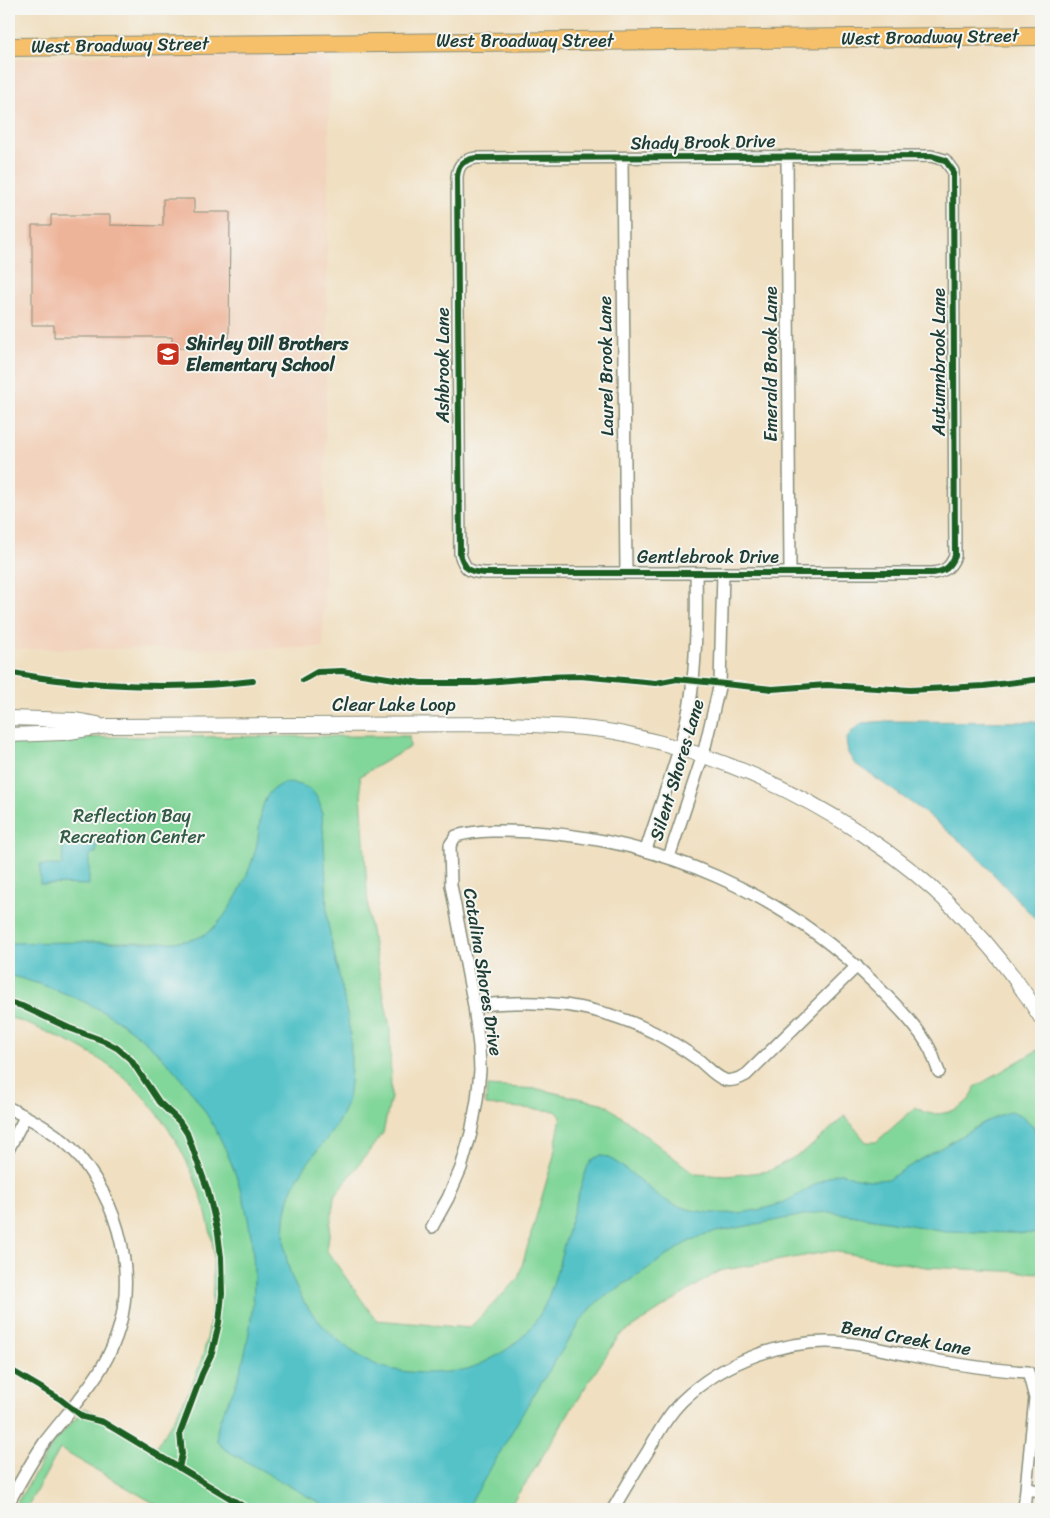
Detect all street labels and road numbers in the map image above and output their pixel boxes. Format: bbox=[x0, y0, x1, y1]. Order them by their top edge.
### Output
street label: West Broadway Street bbox=[841, 19, 1020, 55]
street label: West Broadway Street bbox=[436, 25, 615, 57]
street label: West Broadway Street bbox=[31, 27, 210, 63]
street label: Shady Brook Drive bbox=[630, 125, 776, 159]
street label: Emerald Brook Lane bbox=[755, 286, 787, 442]
street label: Autumnbrook Lane bbox=[923, 288, 955, 437]
street label: Laurel Brook Lane bbox=[589, 296, 623, 436]
street label: Ashbrook Lane bbox=[427, 307, 459, 424]
street label: Gentlebrook Drive bbox=[637, 541, 779, 573]
street label: Clear Lake Loop bbox=[332, 689, 456, 721]
street label: Silent Shores Lane bbox=[640, 695, 714, 845]
street label: Catalina Shores Drive bbox=[454, 886, 512, 1058]
street label: Bend Creek Lane bbox=[838, 1311, 974, 1365]

